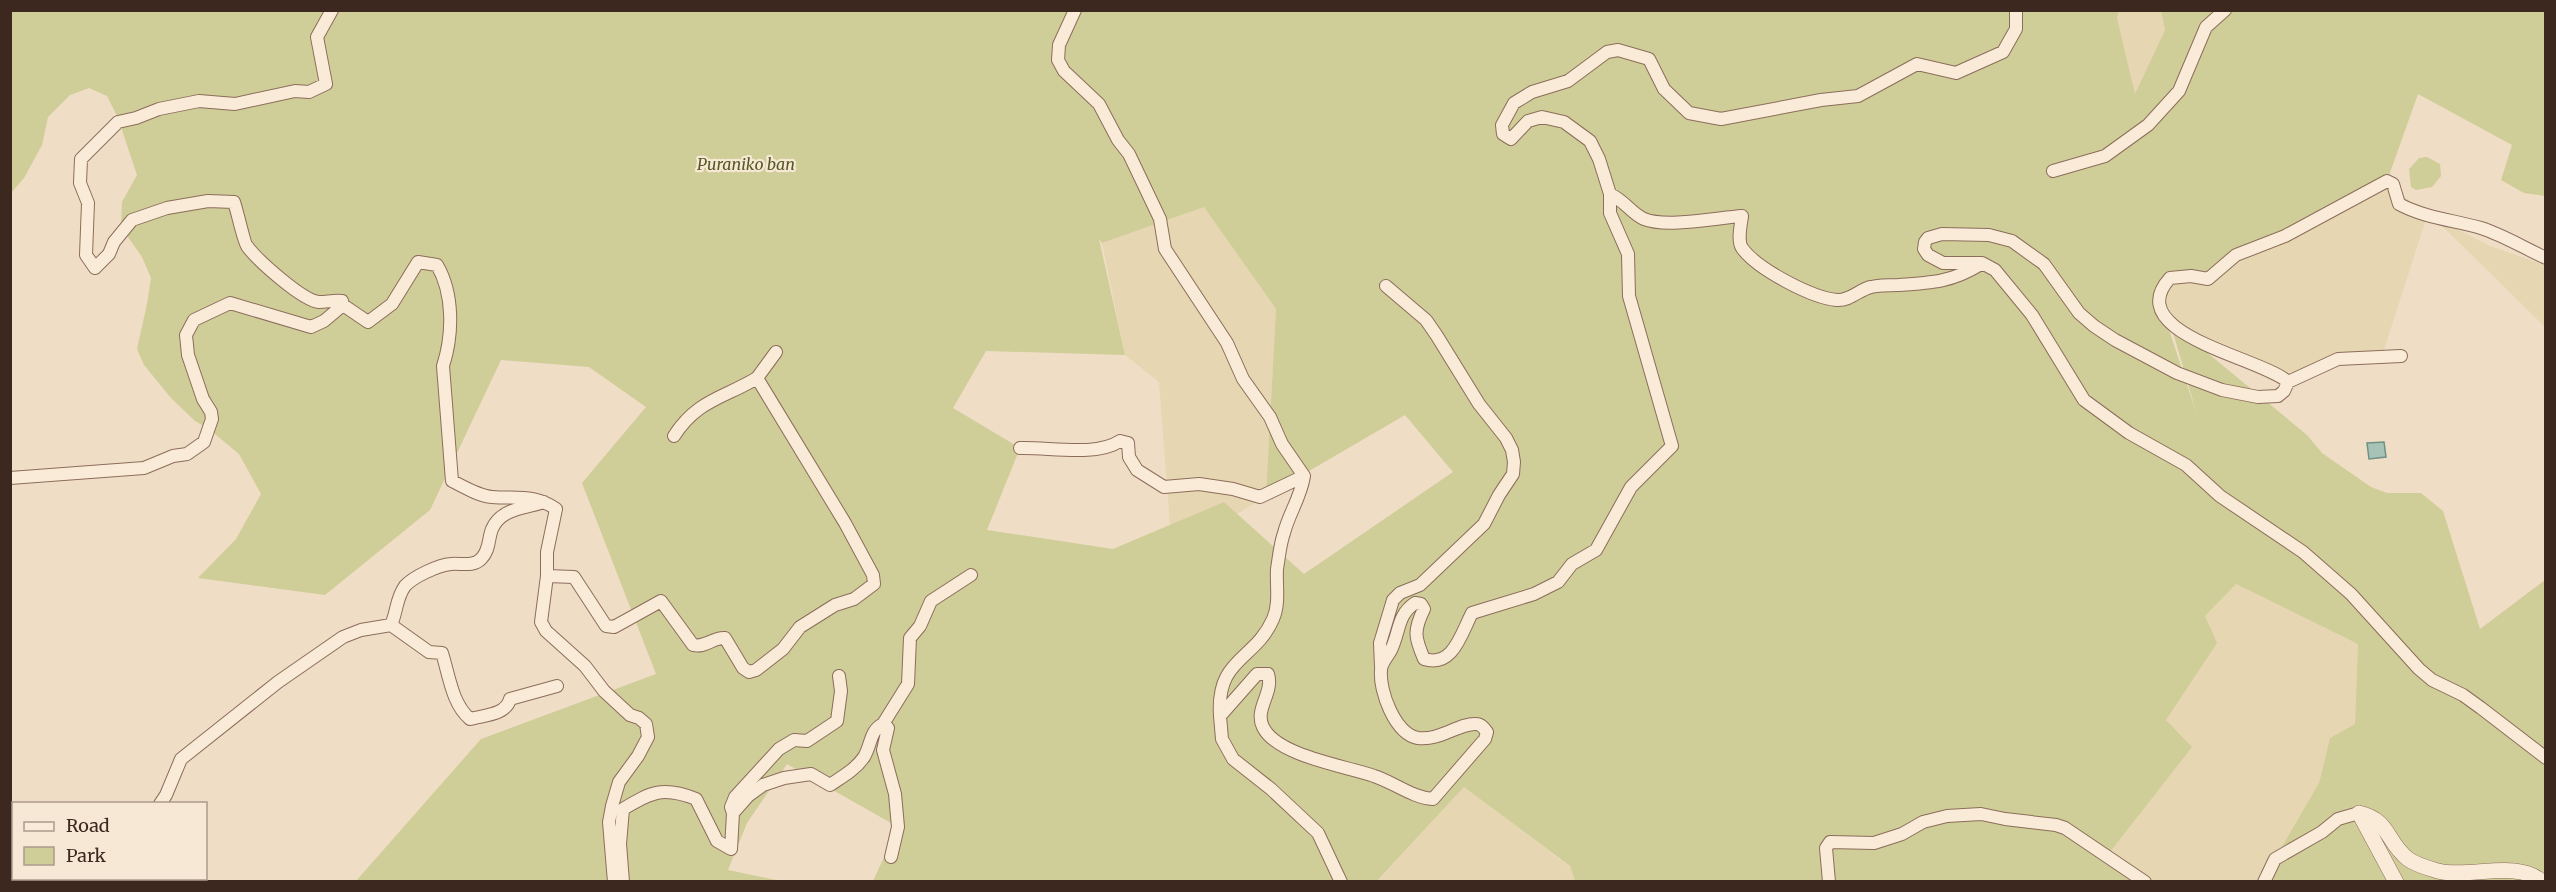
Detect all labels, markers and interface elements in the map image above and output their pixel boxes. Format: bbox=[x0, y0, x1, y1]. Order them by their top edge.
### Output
park label: Puraniko ban bbox=[697, 154, 795, 174]
legend bbox=[12, 802, 207, 880]
text: Road bbox=[66, 814, 110, 837]
text: Park bbox=[66, 844, 107, 867]

